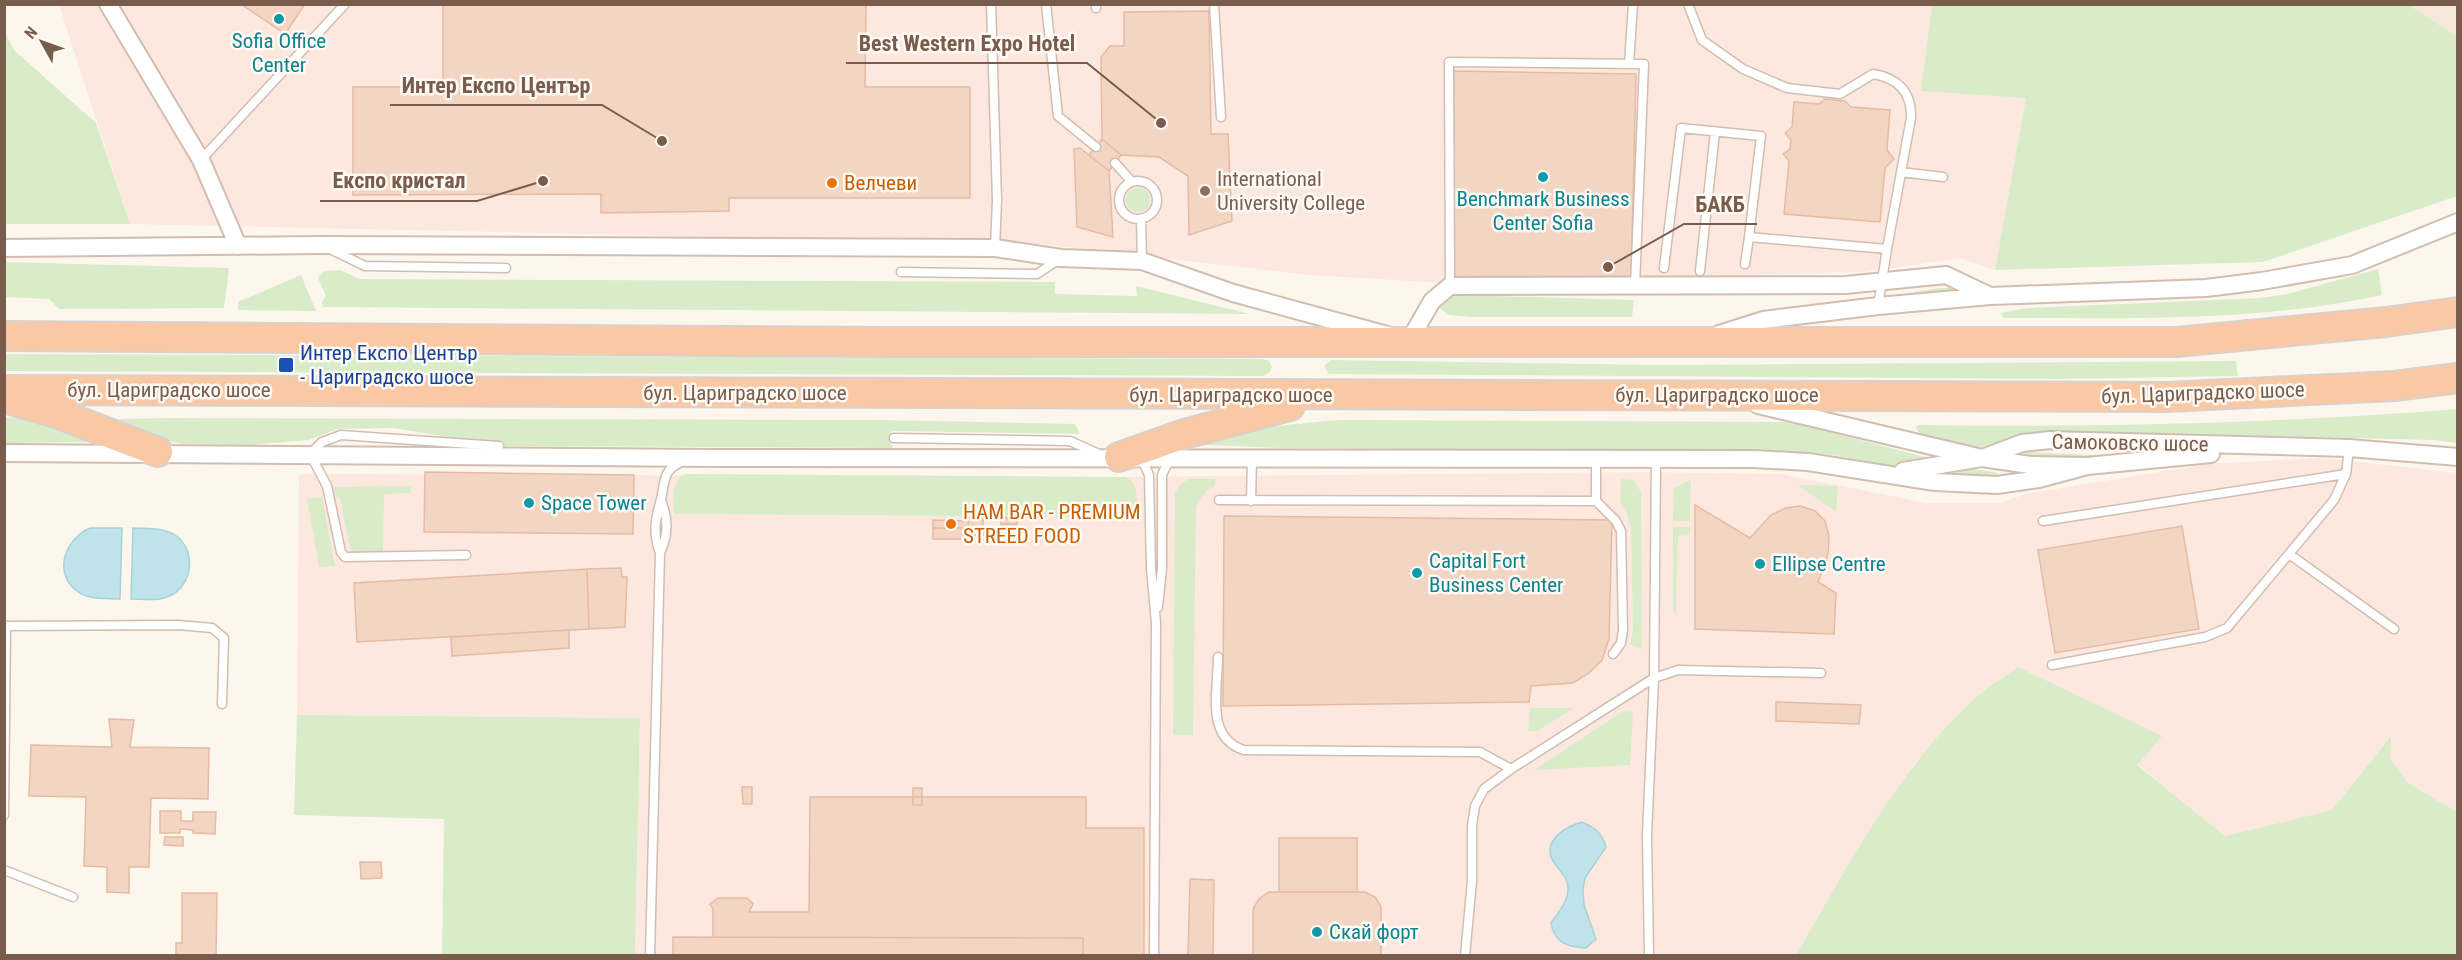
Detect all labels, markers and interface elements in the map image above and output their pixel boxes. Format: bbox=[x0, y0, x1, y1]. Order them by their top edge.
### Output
north arrow bbox=[12, 12, 72, 72]
marker: Sofia Office Center bbox=[272, 12, 286, 26]
text: N bbox=[20, 23, 41, 43]
callout: Best Western Expo Hotel bbox=[846, 23, 1087, 63]
place label: Sofia Office Center bbox=[232, 29, 326, 77]
text: Best Western Expo Hotel bbox=[859, 31, 1075, 56]
callout: Интер Експо Център bbox=[390, 65, 602, 105]
text: Интер Експо Център bbox=[402, 73, 590, 98]
callout: Експо кристал bbox=[320, 161, 477, 201]
place label: International University College bbox=[1217, 167, 1365, 215]
text: Експо кристал bbox=[332, 168, 466, 193]
marker: Benchmark Business Center Sofia bbox=[1536, 170, 1550, 184]
place label: Велчеви bbox=[844, 171, 917, 195]
marker: Велчеви bbox=[825, 176, 839, 190]
marker: International University College bbox=[1198, 184, 1212, 198]
callout: БАКБ bbox=[1684, 184, 1757, 224]
place label: Benchmark Business Center Sofia bbox=[1456, 187, 1630, 235]
text: БАКБ bbox=[1695, 192, 1745, 217]
place label: Интер Експо Център - Цариградско шосе bbox=[300, 341, 478, 389]
marker: Интер Експо Център - Цариградско шосе bbox=[277, 356, 295, 374]
street label: бул. Цариградско шосе bbox=[2101, 377, 2305, 409]
street label: бул. Цариградско шосе bbox=[67, 378, 271, 402]
street label: бул. Цариградско шосе bbox=[643, 381, 847, 405]
street label: бул. Цариградско шосе bbox=[1129, 383, 1333, 407]
street label: бул. Цариградско шосе bbox=[1615, 383, 1819, 407]
street label: Самоковско шосе bbox=[2051, 430, 2209, 456]
place label: Space Tower bbox=[541, 491, 647, 515]
marker: Space Tower bbox=[522, 496, 536, 510]
place label: HAM BAR - PREMIUM STREED FOOD bbox=[963, 500, 1141, 548]
marker: HAM BAR - PREMIUM STREED FOOD bbox=[944, 517, 958, 531]
place label: Capital Fort Business Center bbox=[1429, 549, 1563, 597]
place label: Ellipse Centre bbox=[1772, 552, 1886, 576]
marker: Ellipse Centre bbox=[1753, 557, 1767, 571]
marker: Capital Fort Business Center bbox=[1410, 566, 1424, 580]
place label: Скай форт bbox=[1329, 920, 1419, 944]
marker: Скай форт bbox=[1310, 925, 1324, 939]

